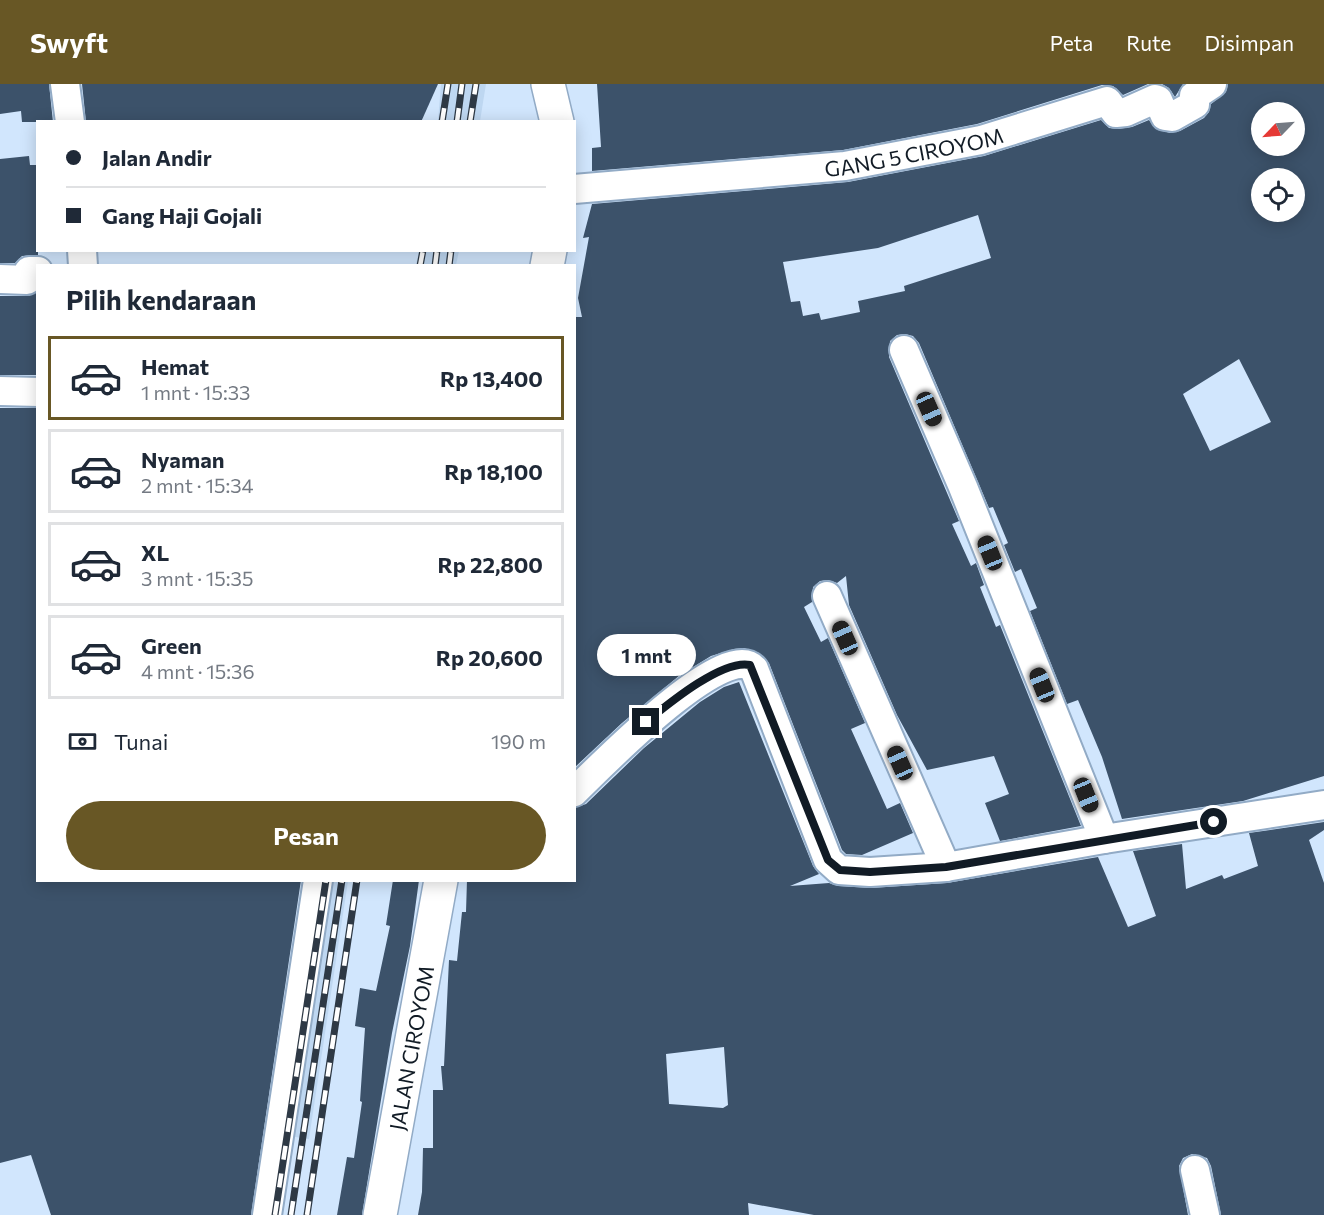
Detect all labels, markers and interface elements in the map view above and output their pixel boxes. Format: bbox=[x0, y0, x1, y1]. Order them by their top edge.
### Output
text: Swyft bbox=[30, 25, 108, 59]
text: Peta bbox=[1050, 30, 1093, 55]
text: Rute bbox=[1126, 30, 1171, 55]
text: Disimpan bbox=[1204, 30, 1294, 55]
north arrow bbox=[1251, 102, 1305, 156]
map controls bbox=[1251, 102, 1305, 222]
street label: GANG 5 CIROYOM bbox=[823, 121, 1006, 180]
text: Jalan Andir bbox=[102, 144, 212, 171]
button: locate bbox=[1251, 168, 1305, 222]
text: Gang Haji Gojali bbox=[102, 202, 262, 229]
text: Pilih kendaraan bbox=[66, 283, 256, 316]
icon: car bbox=[69, 351, 123, 405]
text: Hemat bbox=[141, 353, 209, 380]
text: Rp 13,400 bbox=[440, 365, 543, 392]
text: 1 mnt · 15:33 bbox=[141, 380, 250, 404]
car bbox=[913, 389, 945, 429]
icon: car bbox=[69, 444, 123, 498]
text: Nyaman bbox=[141, 446, 224, 473]
text: Rp 18,100 bbox=[444, 458, 543, 485]
text: 2 mnt · 15:34 bbox=[141, 473, 254, 497]
car bbox=[975, 533, 1005, 573]
icon: car bbox=[69, 537, 123, 591]
text: XL bbox=[141, 539, 169, 566]
text: Rp 22,800 bbox=[437, 551, 543, 578]
text: 3 mnt · 15:35 bbox=[141, 566, 253, 590]
car bbox=[829, 618, 861, 658]
icon: car bbox=[69, 630, 123, 684]
text: Green bbox=[141, 632, 202, 659]
callout: 1 mnt bbox=[596, 635, 696, 677]
text: 1 mnt bbox=[621, 643, 672, 667]
text: Rp 20,600 bbox=[436, 644, 543, 671]
text: 4 mnt · 15:36 bbox=[141, 659, 255, 683]
car bbox=[1027, 665, 1057, 705]
route end bbox=[632, 708, 659, 735]
icon: cash bbox=[66, 725, 99, 758]
text: Tunai bbox=[114, 728, 168, 755]
text: 190 m bbox=[491, 729, 546, 753]
car bbox=[884, 743, 916, 783]
car bbox=[1071, 775, 1101, 815]
button: Pesan bbox=[66, 801, 546, 870]
route start bbox=[1200, 808, 1227, 835]
street label: JALAN CIROYOM bbox=[383, 963, 438, 1132]

